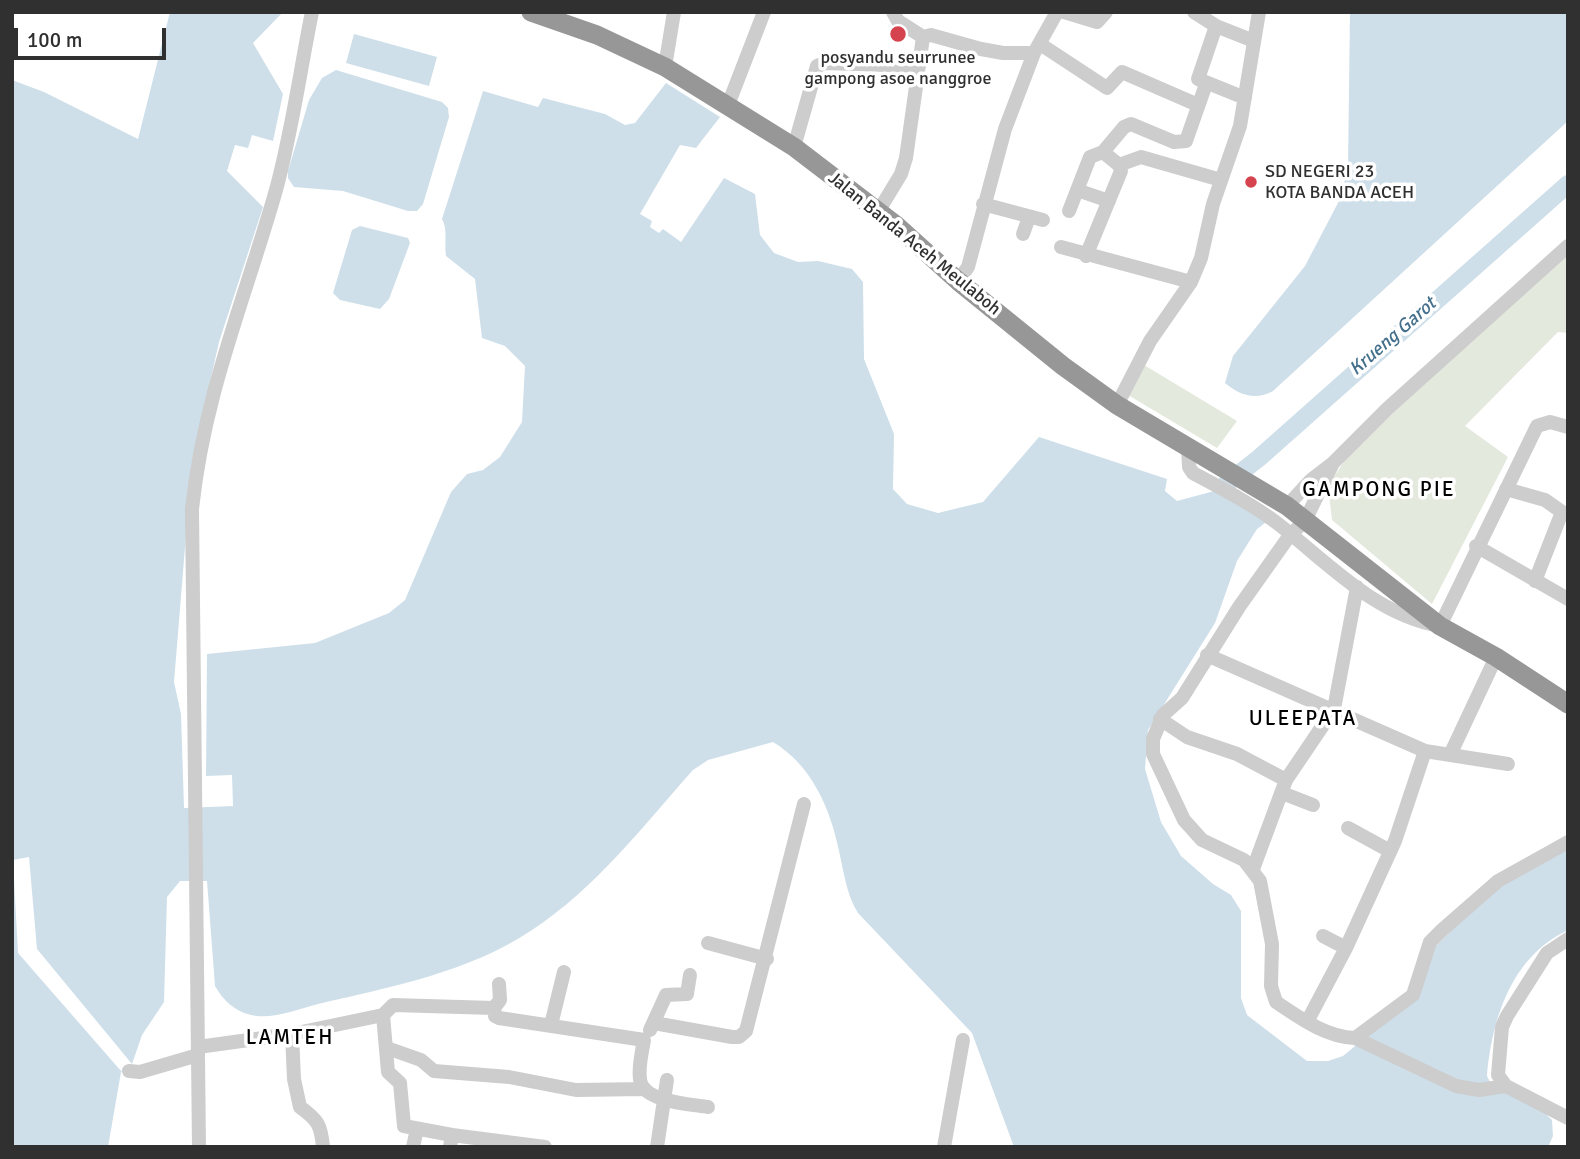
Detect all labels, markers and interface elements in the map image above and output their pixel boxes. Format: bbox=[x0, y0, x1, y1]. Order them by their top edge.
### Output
scale bar bbox=[18, 14, 170, 58]
marker: posyandu seurrunee gampong asoe nanggroe bbox=[888, 24, 908, 44]
text: 100 m bbox=[27, 27, 82, 53]
place label: posyandu seurrunee gampong asoe nanggroe bbox=[805, 47, 991, 90]
place label: SD NEGERI 23 KOTA BANDA ACEH bbox=[1265, 161, 1414, 204]
street label: Jalan Banda Aceh Meulaboh bbox=[823, 168, 1005, 320]
marker: SD NEGERI 23 KOTA BANDA ACEH bbox=[1243, 174, 1259, 190]
water label: Krueng Garot bbox=[1345, 293, 1441, 381]
district label: GAMPONG PIE bbox=[1304, 477, 1454, 503]
district label: ULEEPATA bbox=[1250, 706, 1356, 732]
district label: LAMTEH bbox=[246, 1025, 334, 1051]

